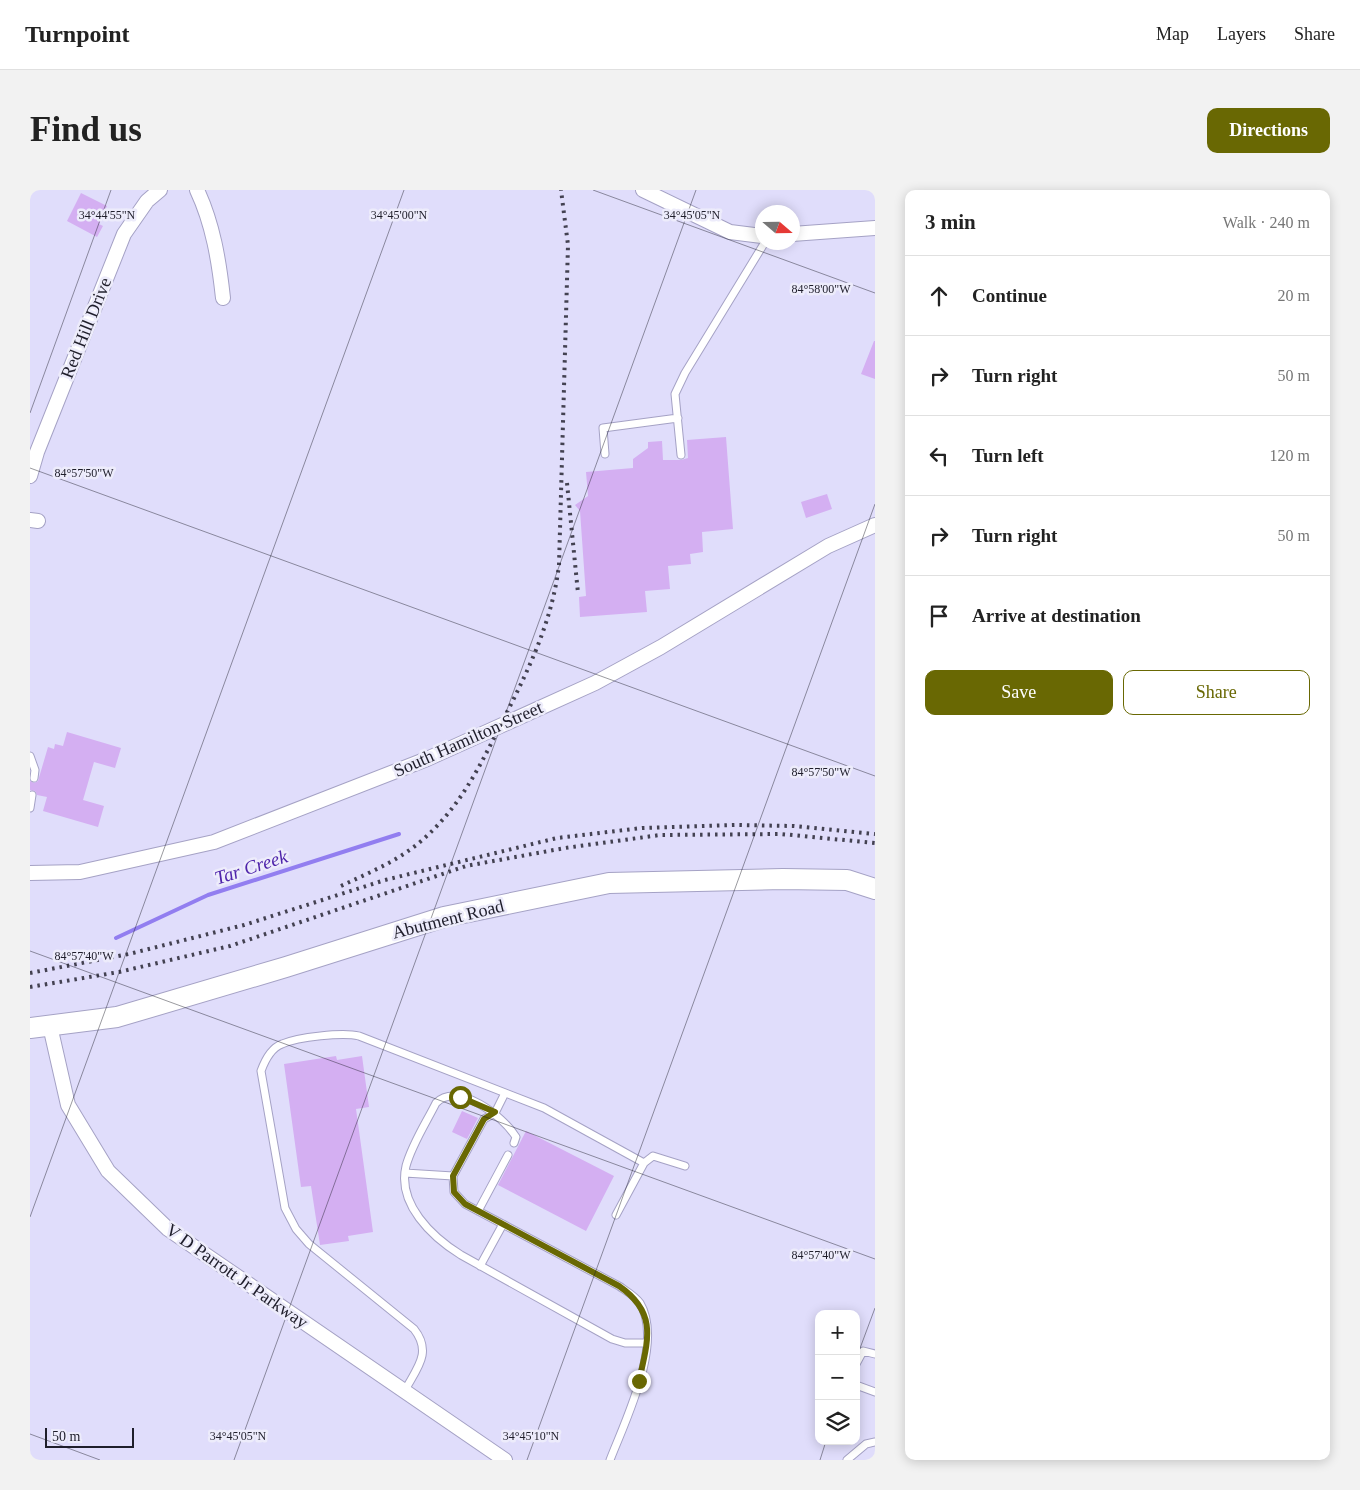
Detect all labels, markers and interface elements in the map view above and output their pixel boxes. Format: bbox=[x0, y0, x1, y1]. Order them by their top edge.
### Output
text: Turnpoint bbox=[25, 21, 130, 47]
text: Map bbox=[1156, 24, 1189, 44]
text: Layers bbox=[1217, 24, 1266, 44]
text: Share bbox=[1294, 24, 1335, 44]
button: Directions bbox=[1207, 108, 1330, 153]
text: Find us bbox=[30, 110, 142, 149]
north arrow bbox=[755, 205, 800, 250]
text: 34°44'55"N bbox=[79, 208, 136, 222]
text: 34°45'00"N bbox=[371, 208, 428, 222]
text: 34°45'05"N bbox=[664, 208, 721, 222]
text: 3 min bbox=[925, 210, 976, 234]
text: Walk · 240 m bbox=[1223, 214, 1310, 231]
street label: Red Hill Drive bbox=[57, 275, 115, 381]
text: 84°58'00"W bbox=[791, 282, 851, 296]
icon: ahead bbox=[925, 282, 953, 310]
text: Continue bbox=[972, 285, 1047, 306]
text: 20 m bbox=[1278, 287, 1310, 304]
icon: right bbox=[925, 362, 953, 390]
text: Turn right bbox=[972, 365, 1057, 386]
text: 50 m bbox=[1278, 367, 1310, 384]
icon: left bbox=[925, 442, 953, 470]
text: Turn left bbox=[972, 445, 1044, 466]
text: 120 m bbox=[1270, 447, 1310, 464]
text: 84°57'50"W bbox=[54, 466, 114, 480]
icon: right bbox=[925, 522, 953, 550]
text: Turn right bbox=[972, 525, 1057, 546]
text: 50 m bbox=[1278, 527, 1310, 544]
icon: arrive bbox=[925, 602, 953, 630]
text: Arrive at destination bbox=[972, 605, 1141, 626]
button: Save bbox=[925, 670, 1113, 715]
button: Share bbox=[1123, 670, 1310, 715]
street label: South Hamilton Street bbox=[390, 697, 546, 781]
text: 84°57'50"W bbox=[791, 765, 851, 779]
water label: Tar Creek bbox=[212, 845, 291, 889]
street label: Abutment Road bbox=[390, 895, 506, 943]
text: 84°57'40"W bbox=[54, 949, 114, 963]
route start bbox=[449, 1086, 472, 1109]
street label: V D Parrott Jr Parkway bbox=[162, 1219, 312, 1333]
text: 84°57'40"W bbox=[791, 1248, 851, 1262]
map controls bbox=[815, 1310, 860, 1445]
button: + bbox=[815, 1310, 860, 1355]
button: − bbox=[815, 1355, 860, 1400]
route end bbox=[628, 1370, 651, 1393]
button: layers bbox=[815, 1400, 860, 1445]
scale bar bbox=[45, 1425, 134, 1448]
text: 50 m bbox=[52, 1429, 80, 1444]
text: 34°45'05"N bbox=[210, 1429, 267, 1443]
text: 34°45'10"N bbox=[503, 1429, 560, 1443]

